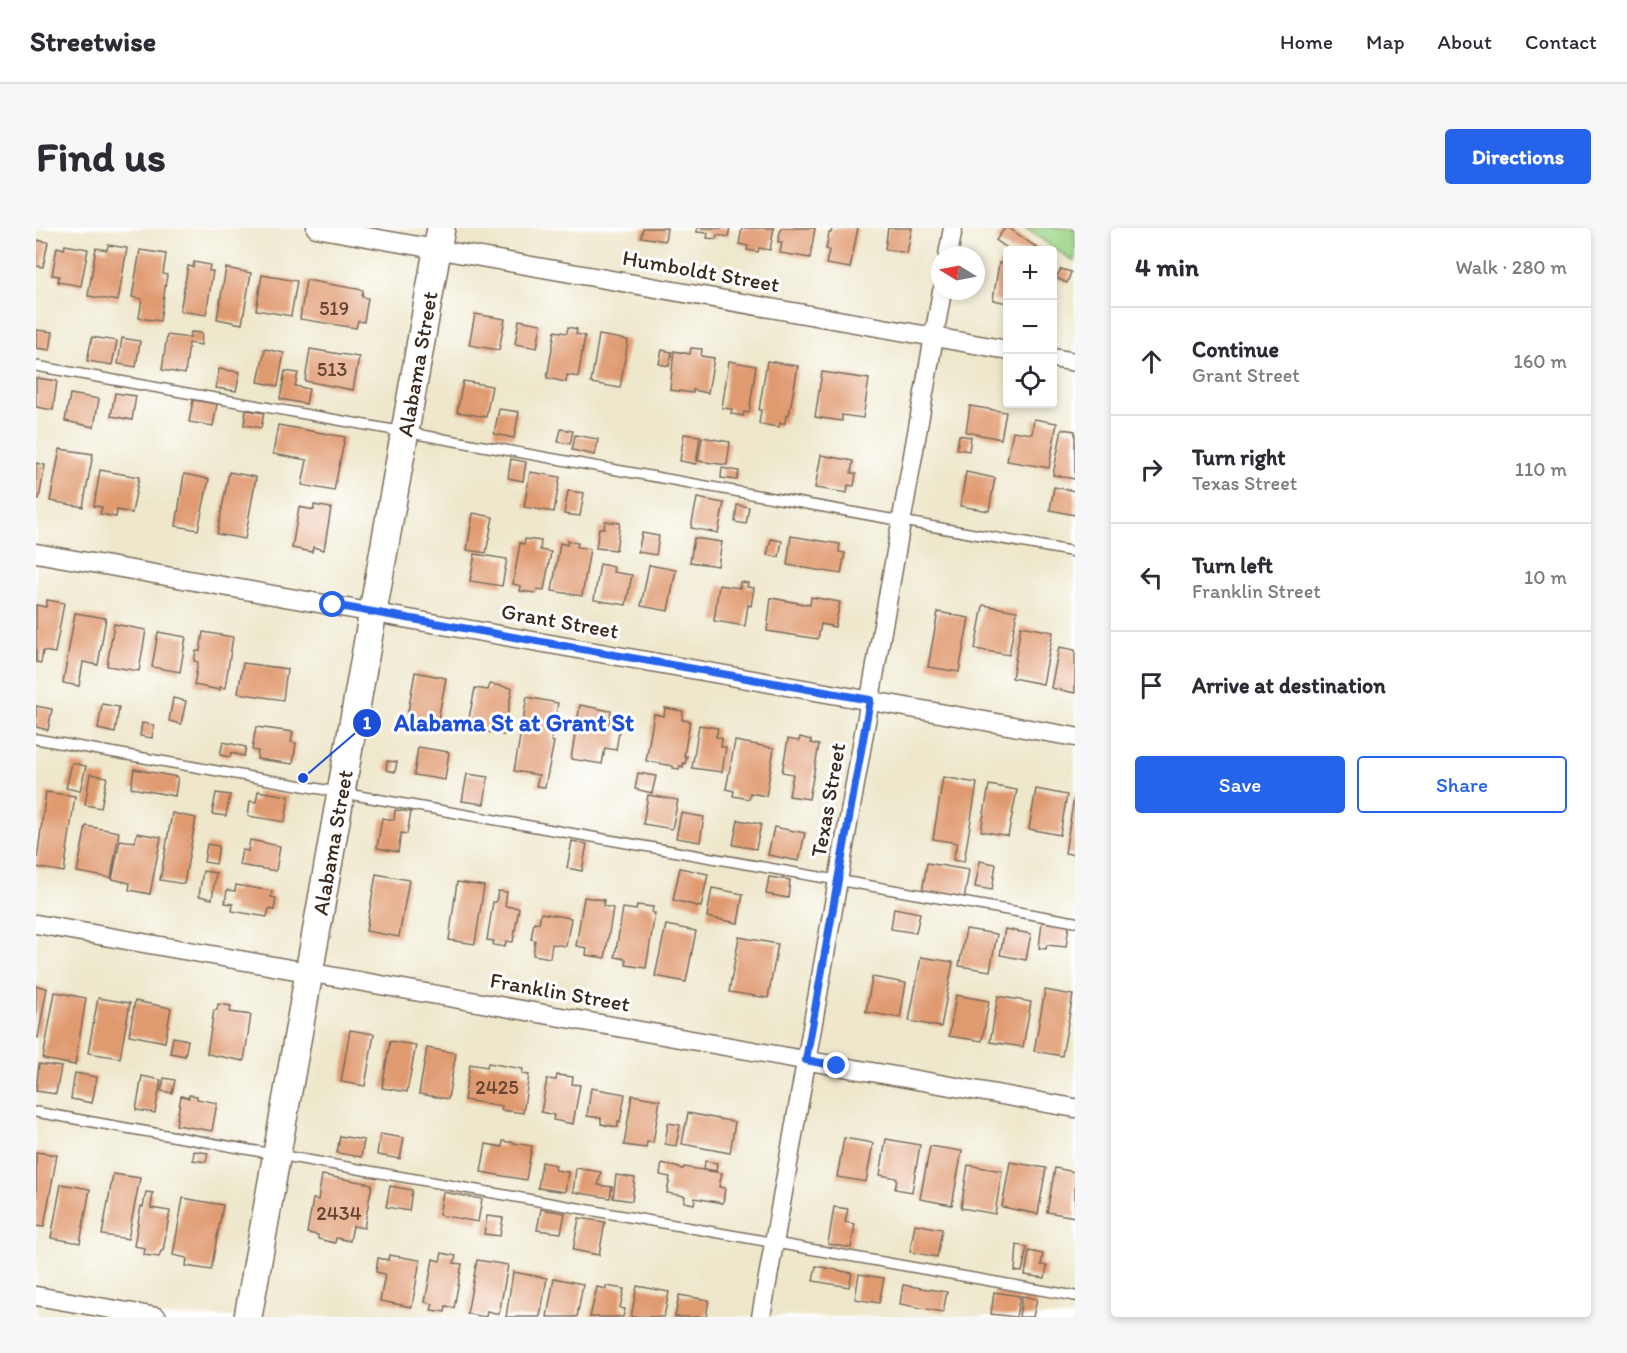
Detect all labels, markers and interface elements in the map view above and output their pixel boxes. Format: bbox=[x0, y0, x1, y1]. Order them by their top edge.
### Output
text: Streetwise bbox=[30, 24, 156, 58]
text: Home bbox=[1280, 29, 1333, 54]
text: Map bbox=[1366, 29, 1405, 54]
text: About bbox=[1438, 29, 1492, 54]
text: Contact bbox=[1525, 29, 1597, 54]
button: Directions bbox=[1445, 129, 1591, 184]
text: Find us bbox=[36, 131, 166, 182]
street label: Humboldt Street bbox=[621, 244, 781, 298]
north arrow bbox=[931, 246, 985, 300]
map controls bbox=[1003, 246, 1057, 408]
button: + bbox=[1003, 246, 1057, 300]
text: 4 min bbox=[1135, 251, 1199, 283]
text: Walk · 280 m bbox=[1455, 255, 1567, 279]
street label: Alabama Street bbox=[391, 289, 443, 439]
house number: 519 bbox=[319, 296, 349, 320]
button: − bbox=[1003, 300, 1057, 354]
text: Continue bbox=[1192, 336, 1279, 363]
icon: ahead bbox=[1135, 345, 1168, 378]
text: 160 m bbox=[1514, 349, 1567, 373]
button: locate bbox=[1003, 354, 1057, 408]
house number: 513 bbox=[317, 357, 347, 381]
text: Grant Street bbox=[1192, 363, 1300, 387]
text: Turn right bbox=[1192, 444, 1286, 471]
icon: right bbox=[1135, 453, 1168, 486]
text: 110 m bbox=[1515, 457, 1567, 481]
text: Texas Street bbox=[1192, 471, 1297, 495]
text: Turn left bbox=[1192, 552, 1273, 579]
icon: left bbox=[1135, 561, 1168, 594]
text: 10 m bbox=[1524, 565, 1567, 589]
text: Franklin Street bbox=[1192, 579, 1321, 603]
route start bbox=[319, 591, 345, 617]
street label: Grant Street bbox=[499, 597, 621, 645]
icon: arrive bbox=[1135, 669, 1168, 702]
text: Arrive at destination bbox=[1192, 672, 1386, 699]
callout: Alabama St at Grant St bbox=[352, 702, 646, 744]
text: Alabama St at Grant St bbox=[393, 708, 634, 737]
text: 1 bbox=[363, 712, 372, 734]
street label: Texas Street bbox=[805, 741, 851, 859]
button: Save bbox=[1135, 756, 1345, 813]
button: Share bbox=[1357, 756, 1567, 813]
street label: Alabama Street bbox=[306, 768, 358, 917]
street label: Franklin Street bbox=[488, 966, 632, 1018]
route end bbox=[823, 1052, 849, 1078]
house number: 2425 bbox=[475, 1075, 519, 1099]
house number: 2434 bbox=[316, 1201, 362, 1225]

